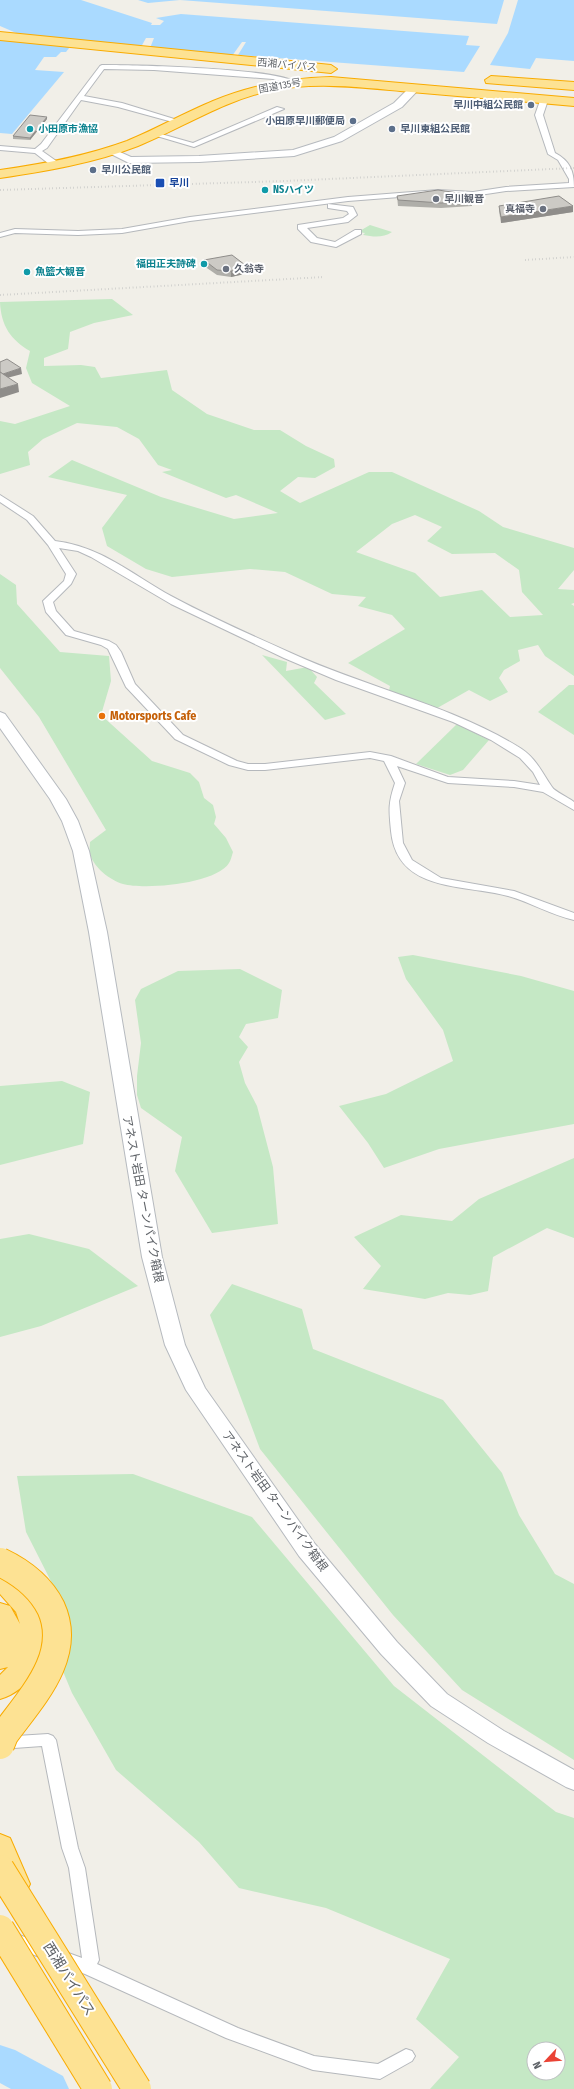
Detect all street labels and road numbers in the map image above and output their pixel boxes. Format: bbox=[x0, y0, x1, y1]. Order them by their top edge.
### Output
street label: 西湘バイパス bbox=[257, 56, 317, 74]
street label: 国道135号 bbox=[258, 76, 302, 96]
street label: アネスト岩田 ターンパイク箱根 bbox=[120, 1114, 166, 1284]
street label: アネスト岩田 ターンパイク箱根 bbox=[219, 1428, 331, 1574]
street label: 西湘バイパス bbox=[40, 1939, 98, 2019]

